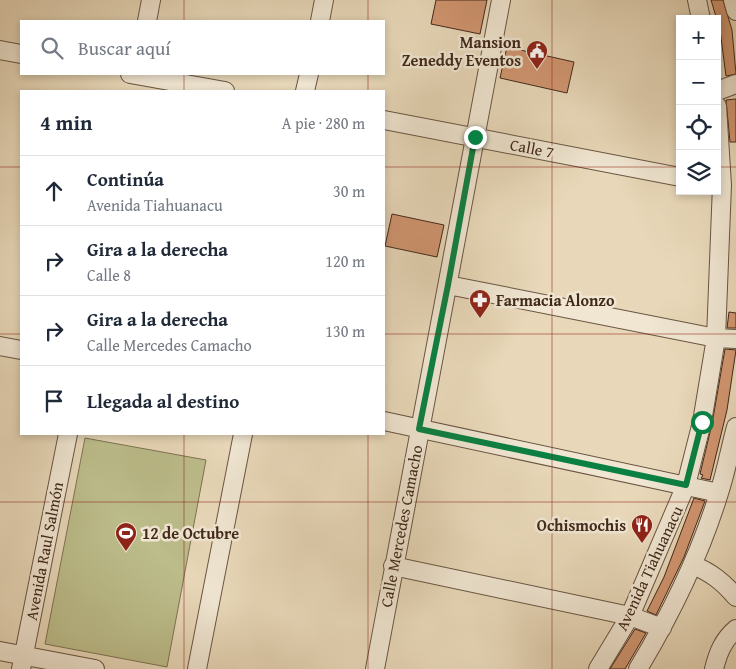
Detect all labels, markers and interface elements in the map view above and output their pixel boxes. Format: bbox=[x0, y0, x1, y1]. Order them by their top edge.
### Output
map controls bbox=[676, 15, 721, 195]
button: + bbox=[676, 15, 721, 60]
search box bbox=[20, 20, 385, 75]
place label: Mansion Zeneddy Eventos bbox=[402, 30, 522, 72]
icon: search bbox=[38, 34, 66, 62]
text: Buscar aquí bbox=[78, 34, 171, 62]
public building icon: Mansion Zeneddy Eventos bbox=[525, 39, 549, 70]
button: − bbox=[676, 60, 721, 105]
button: locate bbox=[676, 105, 721, 150]
text: 4 min bbox=[40, 107, 92, 138]
text: A pie · 280 m bbox=[282, 111, 365, 135]
route end bbox=[464, 126, 487, 149]
street label: Calle 7 bbox=[508, 132, 556, 164]
button: layers bbox=[676, 150, 721, 195]
text: Continúa bbox=[87, 165, 164, 193]
icon: ahead bbox=[40, 177, 68, 205]
text: 30 m bbox=[333, 179, 365, 203]
text: Avenida Tiahuanacu bbox=[87, 193, 223, 217]
text: Gira a la derecha bbox=[87, 235, 228, 263]
icon: right bbox=[40, 247, 68, 275]
text: 120 m bbox=[325, 249, 365, 273]
text: Calle 8 bbox=[87, 263, 131, 287]
pharmacy icon: Farmacia Alonzo bbox=[468, 288, 492, 319]
place label: Farmacia Alonzo bbox=[496, 288, 615, 312]
text: Gira a la derecha bbox=[87, 305, 228, 333]
icon: right bbox=[40, 317, 68, 345]
text: 130 m bbox=[325, 319, 365, 343]
text: Calle Mercedes Camacho bbox=[87, 333, 252, 357]
icon: arrive bbox=[40, 387, 68, 415]
text: Llegada al destino bbox=[87, 387, 239, 415]
route start bbox=[691, 411, 714, 434]
street label: Calle Mercedes Camacho bbox=[374, 443, 428, 609]
street label: Avenida Raul Salmón bbox=[19, 480, 69, 622]
street label: Avenida Tiahuanacu bbox=[609, 501, 689, 635]
place label: Ochismochis bbox=[537, 513, 626, 537]
restaurant icon: Ochismochis bbox=[630, 513, 654, 544]
sports icon: 12 de Octubre bbox=[114, 521, 138, 552]
place label: 12 de Octubre bbox=[142, 521, 239, 545]

